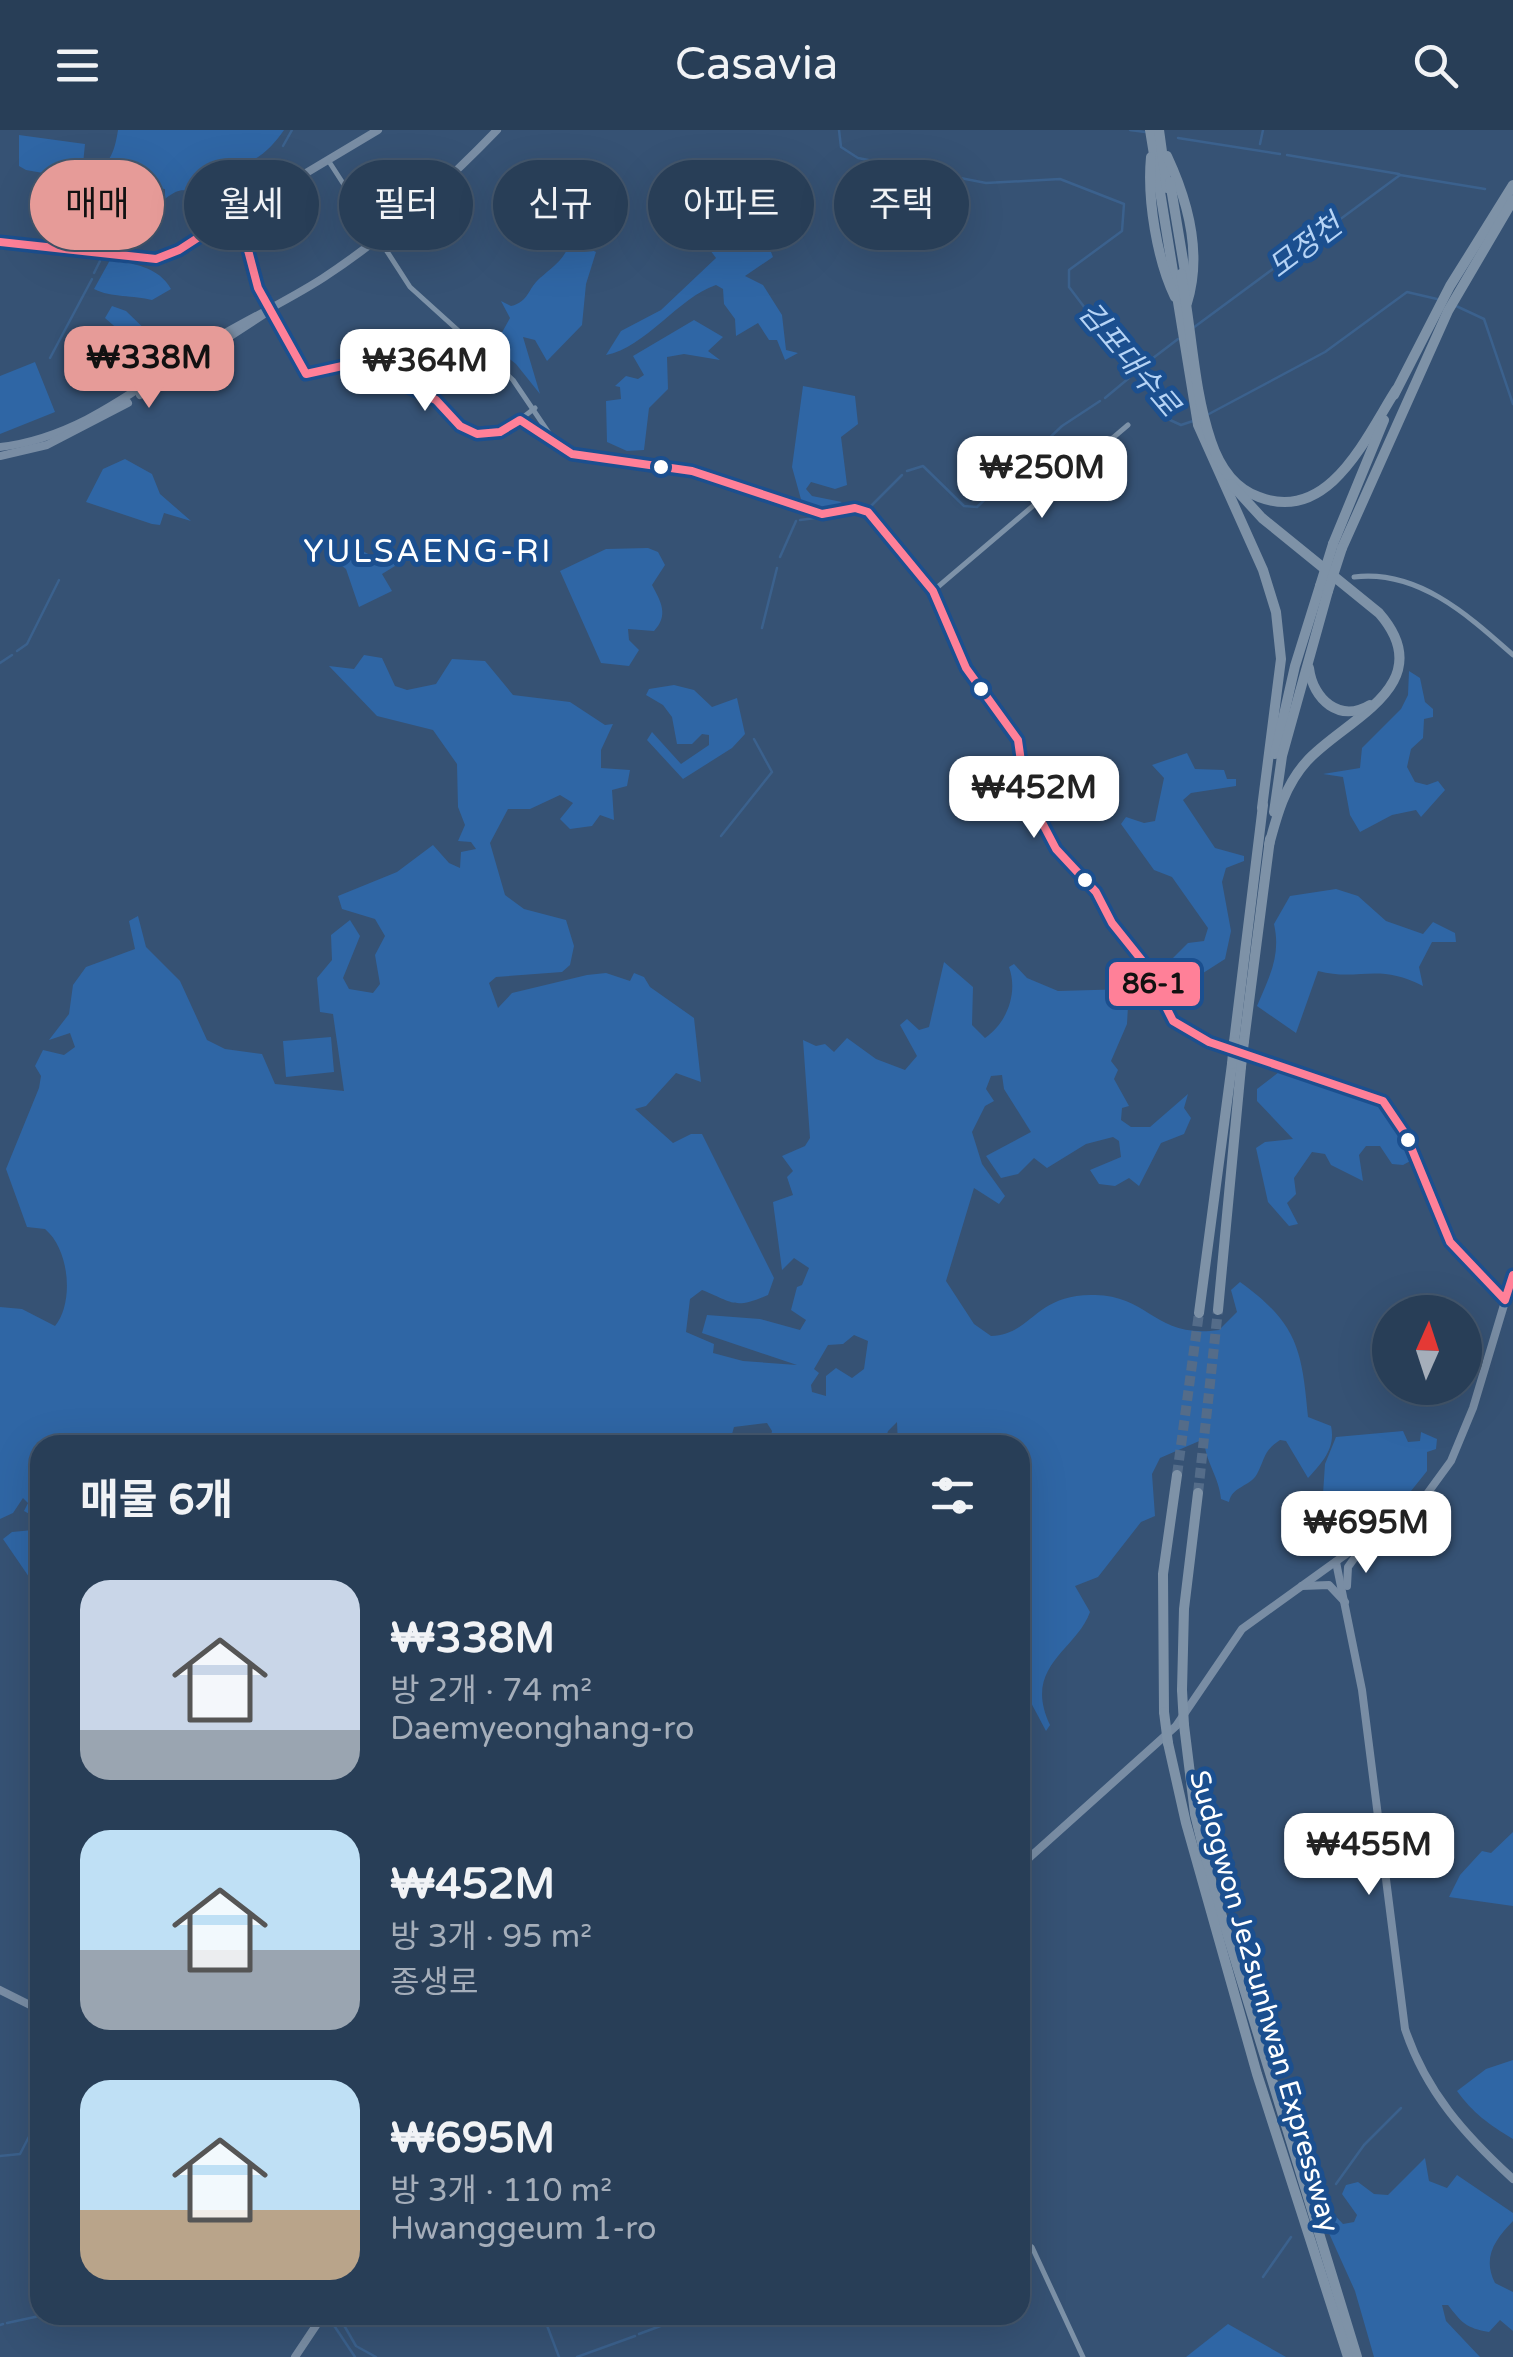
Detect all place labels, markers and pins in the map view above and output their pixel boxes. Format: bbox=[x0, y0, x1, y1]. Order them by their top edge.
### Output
pin: ₩338M bbox=[79, 326, 219, 411]
pin: ₩364M bbox=[355, 329, 495, 414]
pin: ₩250M bbox=[972, 436, 1112, 521]
unlabelled marker bbox=[651, 457, 671, 477]
unlabelled marker bbox=[971, 679, 991, 699]
pin: ₩452M bbox=[964, 756, 1104, 841]
unlabelled marker bbox=[1075, 870, 1095, 890]
unlabelled marker bbox=[1398, 1130, 1418, 1150]
pin: ₩695M bbox=[1296, 1491, 1436, 1576]
pin: ₩455M bbox=[1299, 1813, 1439, 1898]

